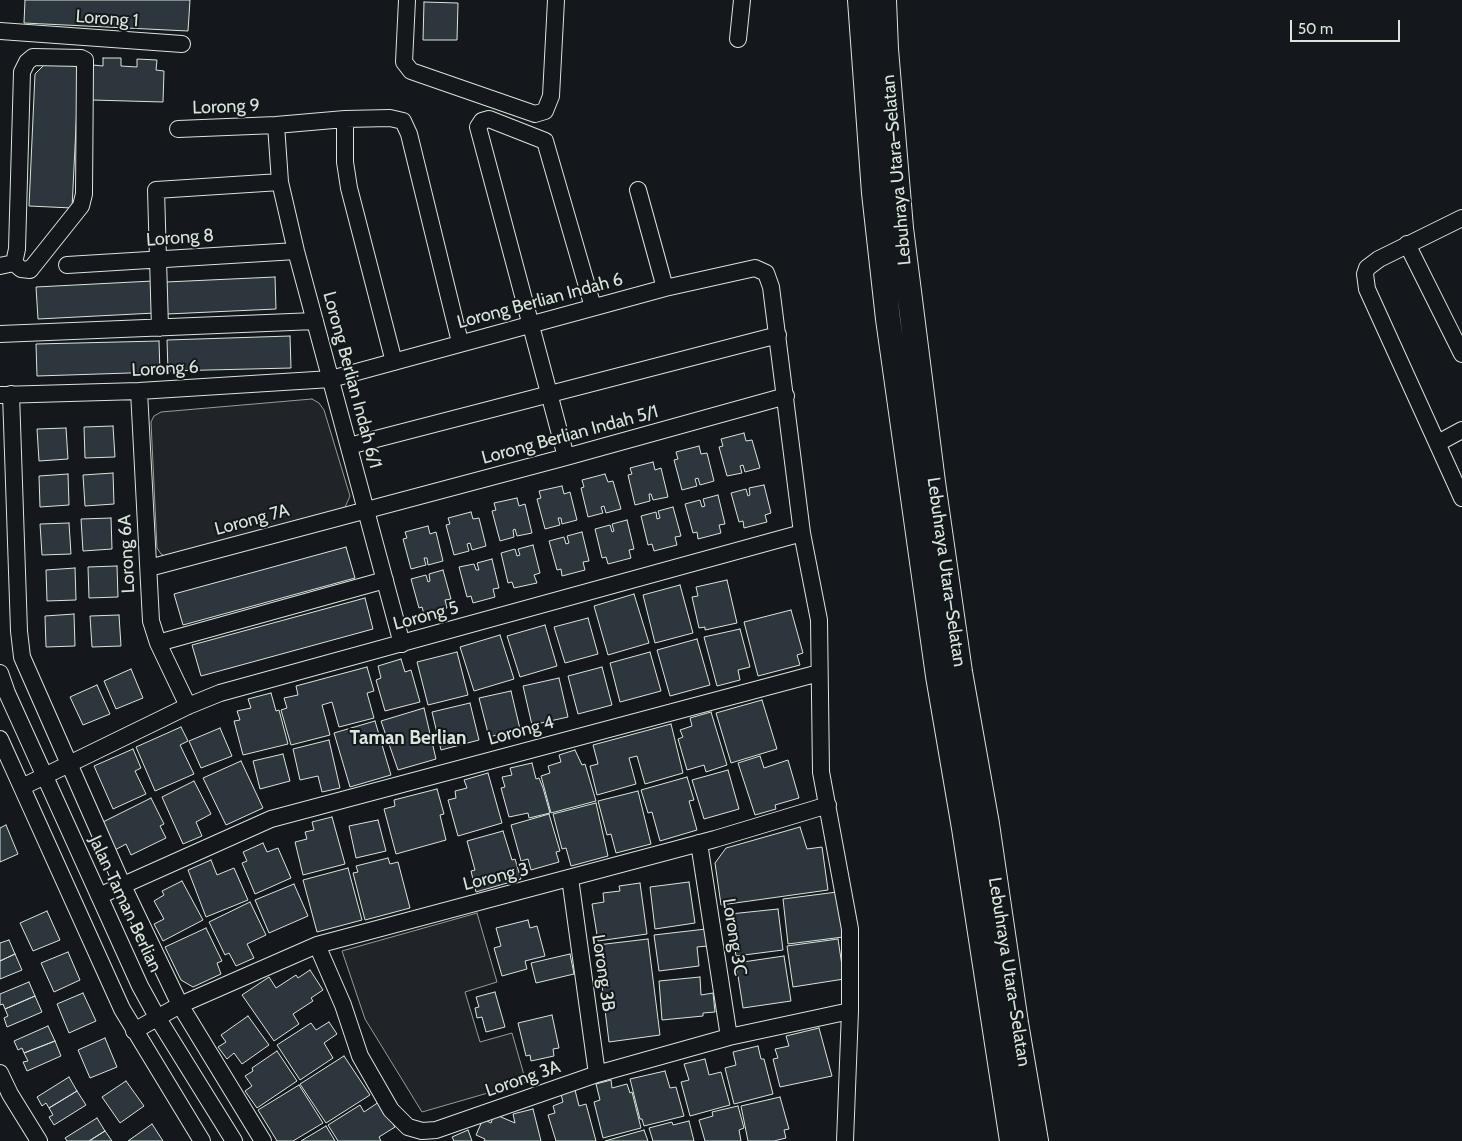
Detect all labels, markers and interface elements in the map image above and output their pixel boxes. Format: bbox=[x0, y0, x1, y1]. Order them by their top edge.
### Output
street label: Lorong 1 bbox=[75, 6, 139, 32]
scale bar bbox=[1292, 10, 1402, 42]
text: 50 m bbox=[1298, 20, 1333, 38]
street label: Lebuhraya Utara–Selatan bbox=[878, 74, 916, 266]
street label: Lorong 9 bbox=[192, 95, 260, 119]
street label: Lorong 8 bbox=[145, 225, 215, 251]
street label: Lorong Berlian Indah 6 bbox=[455, 268, 625, 334]
street label: Lorong Berlian Indah 6/1 bbox=[318, 289, 386, 471]
street label: Lorong 6 bbox=[131, 356, 199, 382]
street label: Lorong Berlian Indah 5/1 bbox=[479, 401, 661, 469]
street label: Lebuhraya Utara–Selatan bbox=[922, 476, 970, 668]
street label: Lorong 7A bbox=[212, 500, 292, 540]
street label: Lorong 6A bbox=[114, 514, 140, 594]
street label: Lorong 5 bbox=[391, 597, 461, 635]
street label: Lorong 4 bbox=[486, 712, 556, 750]
district label: Taman Berlian bbox=[349, 727, 467, 749]
street label: Jalan Taman Berlian bbox=[84, 832, 166, 976]
street label: Lorong 3 bbox=[461, 858, 531, 896]
street label: Lebuhraya Utara–Selatan bbox=[983, 876, 1035, 1068]
street label: Lorong 3C bbox=[717, 897, 751, 977]
street label: Lorong 3B bbox=[587, 933, 619, 1013]
street label: Lorong 3A bbox=[483, 1056, 563, 1102]

